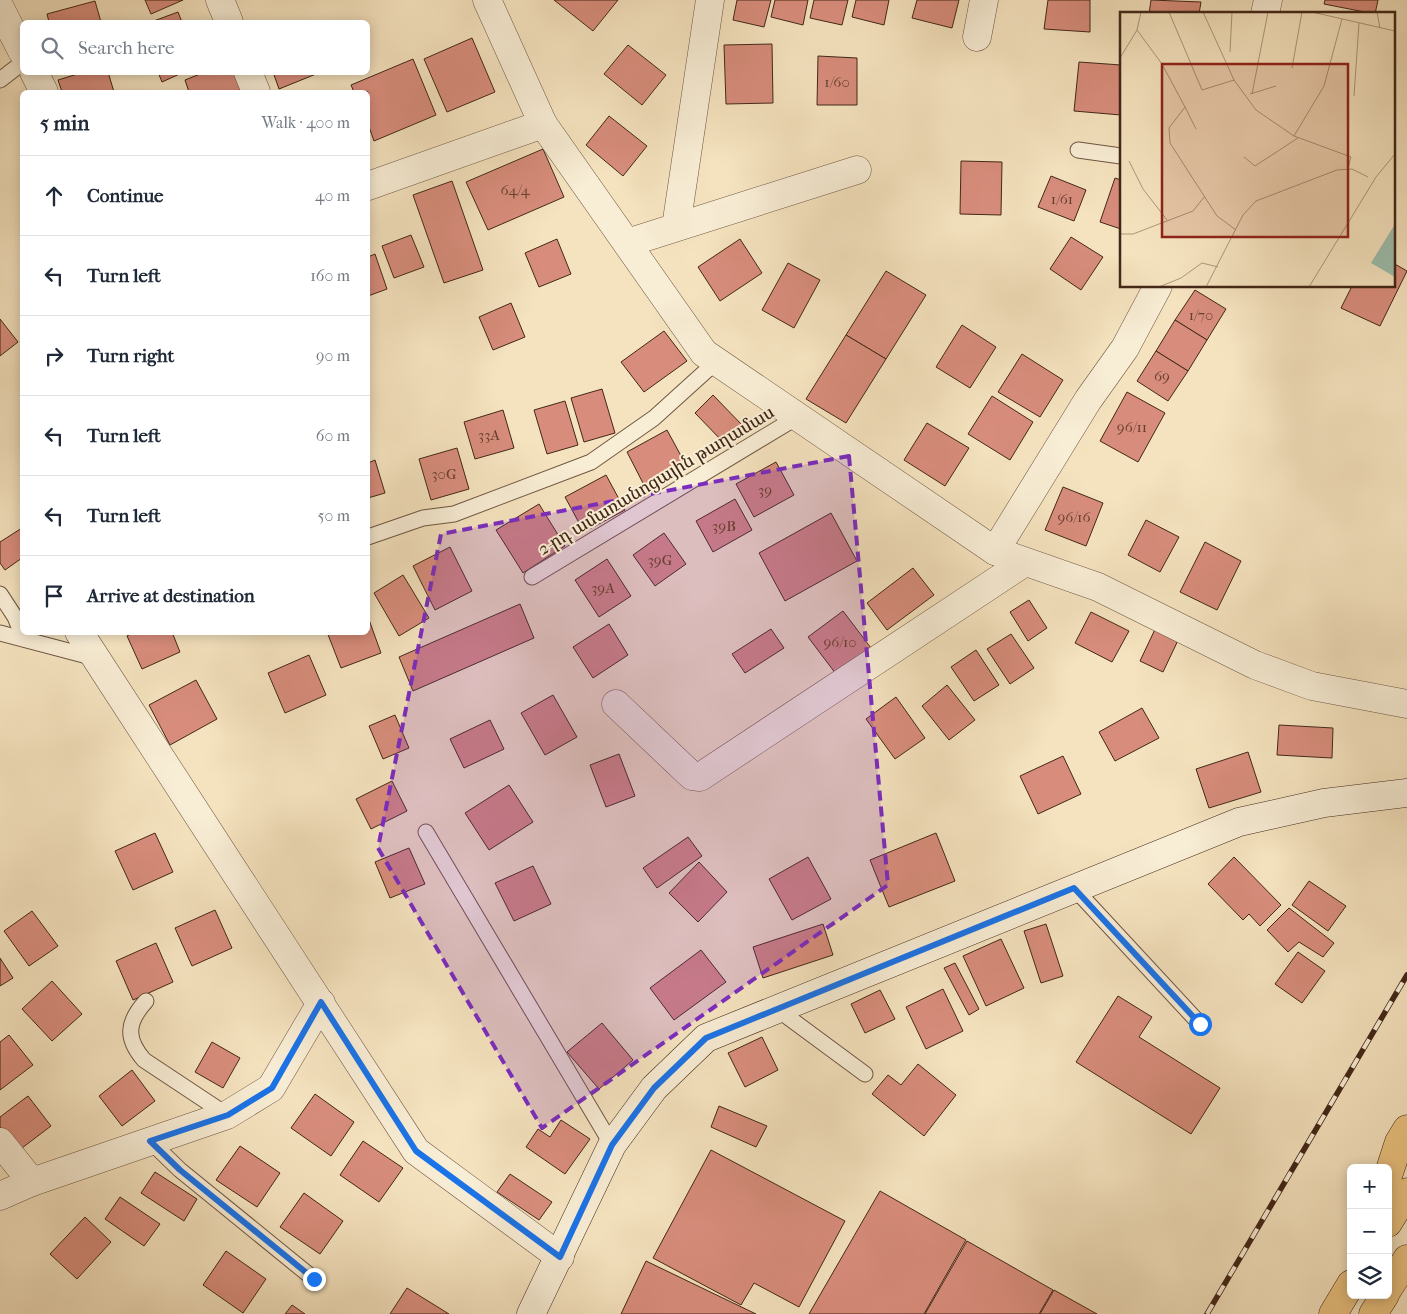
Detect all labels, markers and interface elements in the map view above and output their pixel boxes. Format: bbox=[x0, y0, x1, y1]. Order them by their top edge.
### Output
inset map bbox=[1120, 12, 1394, 288]
search box bbox=[20, 20, 370, 75]
icon: search bbox=[38, 34, 66, 62]
text: Search here bbox=[78, 37, 174, 59]
house number: 1/60 bbox=[824, 73, 850, 91]
text: 5 min bbox=[40, 111, 89, 135]
text: Walk · 400 m bbox=[261, 113, 350, 132]
house number: 64/4 bbox=[500, 181, 531, 199]
icon: ahead bbox=[40, 182, 68, 210]
text: Continue bbox=[87, 185, 163, 207]
text: 40 m bbox=[315, 186, 350, 205]
house number: 1/61 bbox=[1051, 190, 1073, 208]
icon: left bbox=[40, 262, 68, 290]
text: Turn left bbox=[87, 265, 161, 287]
text: 160 m bbox=[310, 266, 350, 285]
house number: 1/70 bbox=[1189, 306, 1213, 324]
icon: right bbox=[40, 342, 68, 370]
text: Turn right bbox=[87, 345, 174, 367]
text: 90 m bbox=[316, 346, 350, 365]
house number: 69 bbox=[1154, 367, 1170, 385]
street label: 2-րդ ամառանոցային թաղամաս bbox=[534, 402, 778, 560]
house number: 96/11 bbox=[1117, 418, 1147, 436]
icon: left bbox=[40, 422, 68, 450]
text: Turn left bbox=[87, 425, 161, 447]
text: 60 m bbox=[316, 426, 350, 445]
house number: 33A bbox=[478, 426, 500, 444]
house number: 30G bbox=[431, 465, 457, 483]
house number: 39 bbox=[758, 481, 772, 499]
icon: left bbox=[40, 502, 68, 530]
text: Turn left bbox=[87, 505, 161, 527]
text: 50 m bbox=[318, 506, 350, 525]
house number: 96/16 bbox=[1057, 508, 1091, 526]
house number: 39B bbox=[712, 517, 736, 535]
house number: 39G bbox=[648, 551, 673, 569]
house number: 39A bbox=[591, 579, 615, 597]
icon: arrive bbox=[40, 582, 68, 610]
text: Arrive at destination bbox=[87, 585, 255, 607]
house number: 96/10 bbox=[823, 633, 857, 651]
route start bbox=[1189, 1013, 1212, 1036]
map controls bbox=[1347, 1164, 1392, 1299]
button: + bbox=[1347, 1164, 1392, 1209]
button: − bbox=[1347, 1209, 1392, 1254]
button: layers bbox=[1347, 1254, 1392, 1299]
route end bbox=[303, 1268, 326, 1291]

